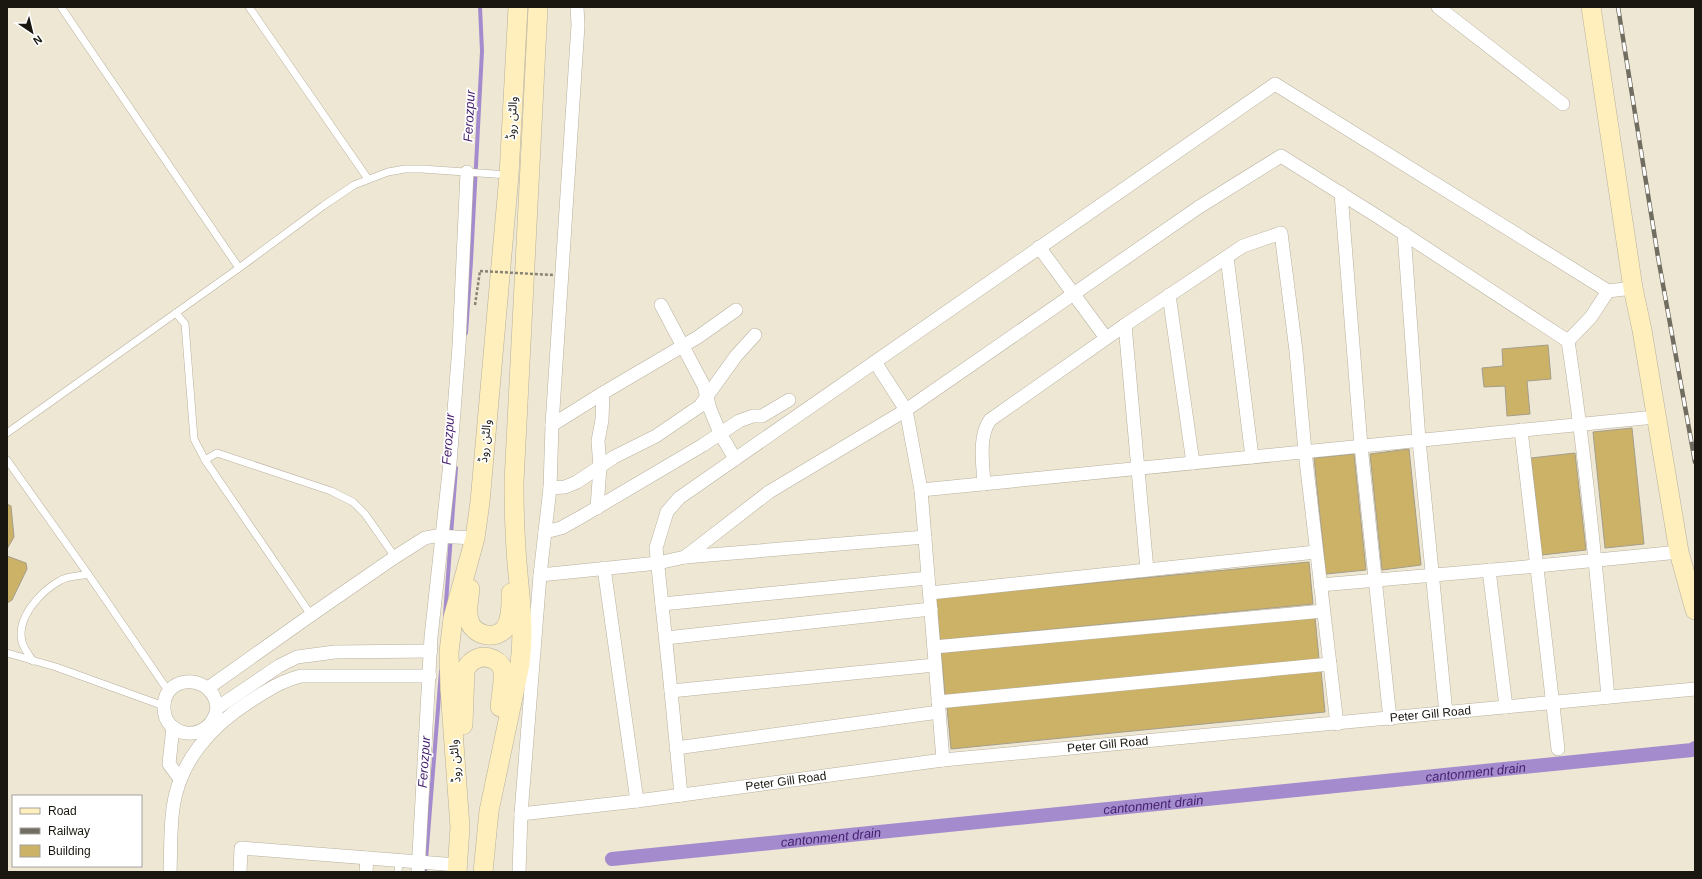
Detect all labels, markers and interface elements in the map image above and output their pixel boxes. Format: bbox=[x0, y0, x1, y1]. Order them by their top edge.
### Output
north arrow bbox=[12, 12, 52, 52]
text: N bbox=[31, 33, 44, 47]
water label: Ferozpur bbox=[460, 89, 478, 142]
street label: والٹن روڈ bbox=[504, 96, 520, 140]
water label: Ferozpur bbox=[439, 412, 457, 465]
street label: والٹن روڈ bbox=[476, 419, 494, 463]
street label: Peter Gill Road bbox=[1389, 703, 1472, 725]
street label: Peter Gill Road bbox=[1067, 734, 1149, 755]
water label: Ferozpur bbox=[415, 735, 433, 788]
street label: والٹن روڈ bbox=[446, 739, 463, 783]
water label: cantonment drain bbox=[1425, 759, 1526, 784]
street label: Peter Gill Road bbox=[745, 769, 827, 793]
water label: cantonment drain bbox=[1102, 792, 1204, 817]
legend bbox=[12, 795, 142, 867]
text: Road bbox=[48, 804, 77, 818]
text: Railway bbox=[48, 824, 90, 838]
water label: cantonment drain bbox=[780, 824, 882, 849]
text: Building bbox=[48, 844, 91, 858]

